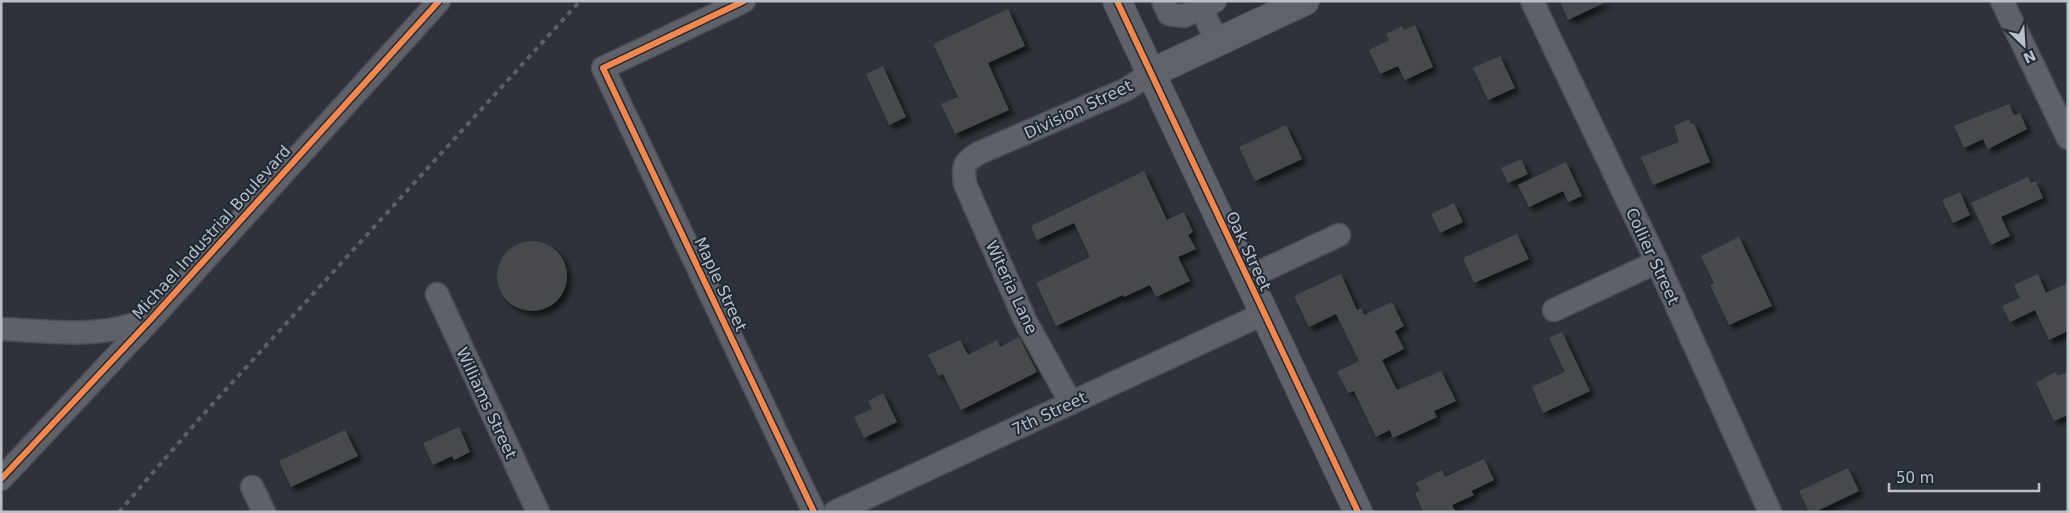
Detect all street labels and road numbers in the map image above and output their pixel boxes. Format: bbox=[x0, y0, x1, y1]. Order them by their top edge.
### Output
street label: Division Street bbox=[1021, 76, 1135, 143]
street label: Michael Industrial Boulevard bbox=[128, 141, 295, 323]
street label: Collier Street bbox=[1622, 205, 1683, 308]
street label: Oak Street bbox=[1222, 209, 1275, 294]
street label: Maple Street bbox=[690, 234, 751, 334]
street label: Witeria Lane bbox=[982, 238, 1041, 337]
street label: Williams Street bbox=[452, 345, 521, 462]
street label: 7th Street bbox=[1009, 388, 1090, 439]

